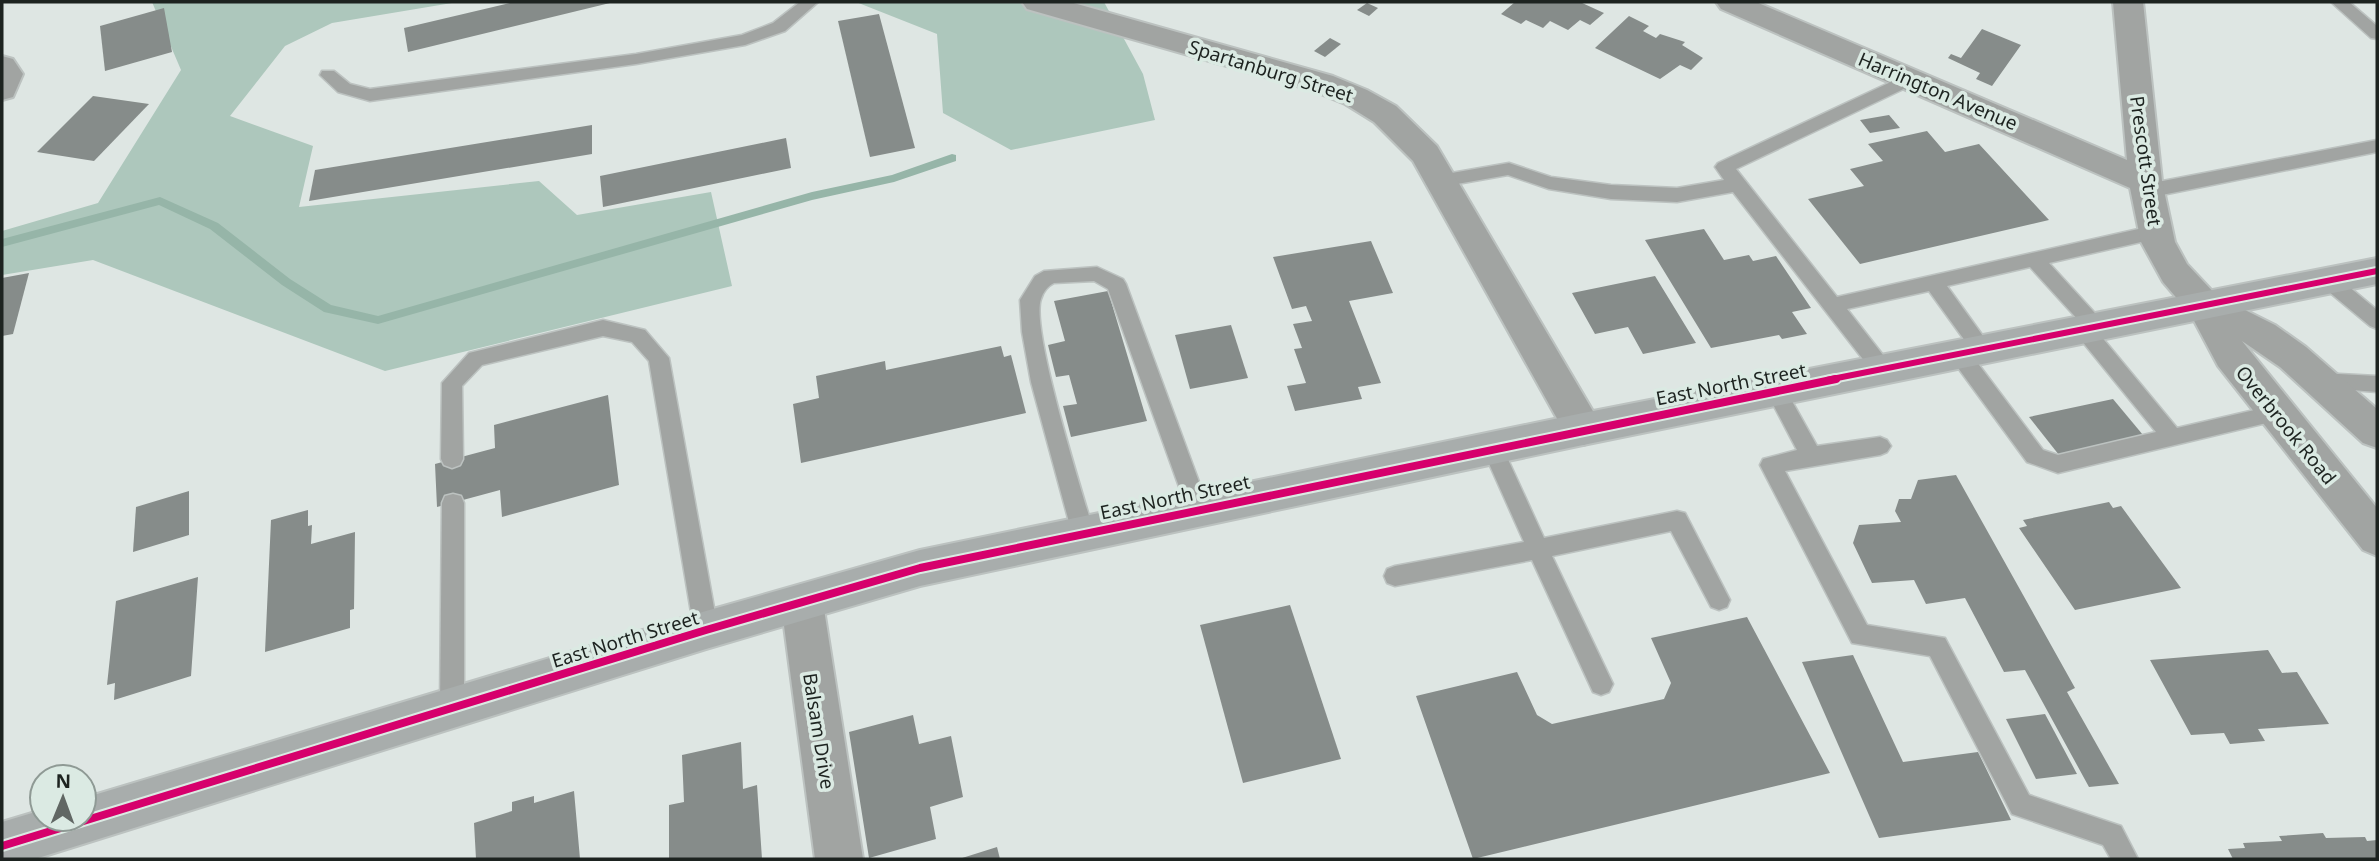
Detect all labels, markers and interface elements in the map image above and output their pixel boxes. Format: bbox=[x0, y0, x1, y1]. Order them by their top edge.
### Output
street label: Spartanburg Street bbox=[1186, 34, 1357, 108]
street label: Harrington Avenue bbox=[1854, 46, 2022, 136]
street label: Prescott Street bbox=[2124, 94, 2168, 228]
street label: East North Street bbox=[1654, 357, 1808, 411]
street label: Overbrook Road bbox=[2230, 360, 2342, 490]
street label: East North Street bbox=[1098, 468, 1252, 526]
street label: East North Street bbox=[548, 604, 702, 674]
street label: Balsam Drive bbox=[797, 671, 841, 791]
north arrow bbox=[28, 763, 98, 833]
text: N bbox=[55, 768, 71, 794]

